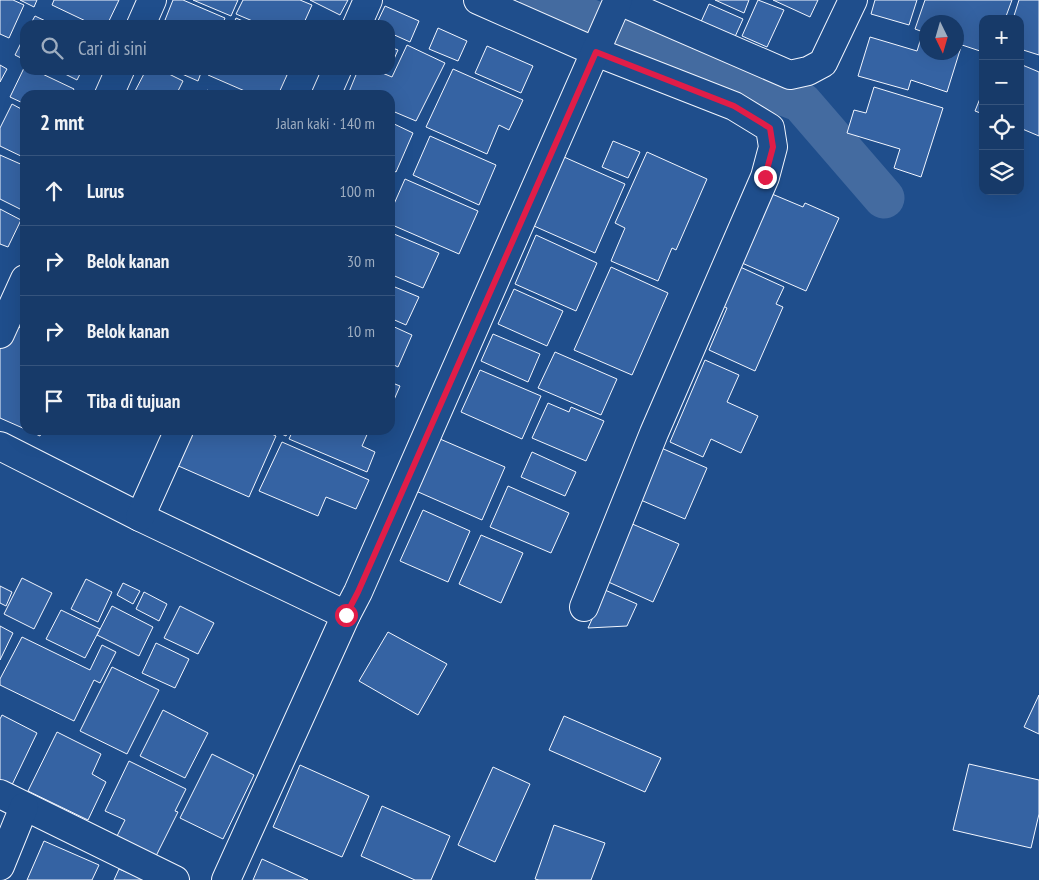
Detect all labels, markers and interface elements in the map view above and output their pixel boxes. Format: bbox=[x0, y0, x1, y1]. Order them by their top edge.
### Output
north arrow bbox=[919, 15, 964, 60]
map controls bbox=[979, 15, 1024, 195]
button: + bbox=[979, 15, 1024, 60]
search box bbox=[20, 20, 395, 75]
icon: search bbox=[38, 34, 66, 62]
text: Cari di sini bbox=[78, 36, 147, 60]
button: − bbox=[979, 60, 1024, 105]
button: locate bbox=[979, 105, 1024, 150]
text: 2 mnt bbox=[40, 109, 84, 136]
text: Jalan kaki · 140 m bbox=[276, 113, 375, 133]
button: layers bbox=[979, 150, 1024, 195]
route end bbox=[754, 166, 777, 189]
icon: ahead bbox=[40, 177, 68, 205]
text: Lurus bbox=[87, 179, 124, 203]
text: 100 m bbox=[340, 181, 375, 201]
icon: right bbox=[40, 247, 68, 275]
text: Belok kanan bbox=[87, 249, 169, 273]
text: 30 m bbox=[347, 251, 375, 271]
icon: right bbox=[40, 317, 68, 345]
text: Belok kanan bbox=[87, 319, 169, 343]
text: 10 m bbox=[347, 321, 375, 341]
icon: arrive bbox=[40, 387, 68, 415]
text: Tiba di tujuan bbox=[87, 389, 180, 413]
route start bbox=[335, 604, 358, 627]

